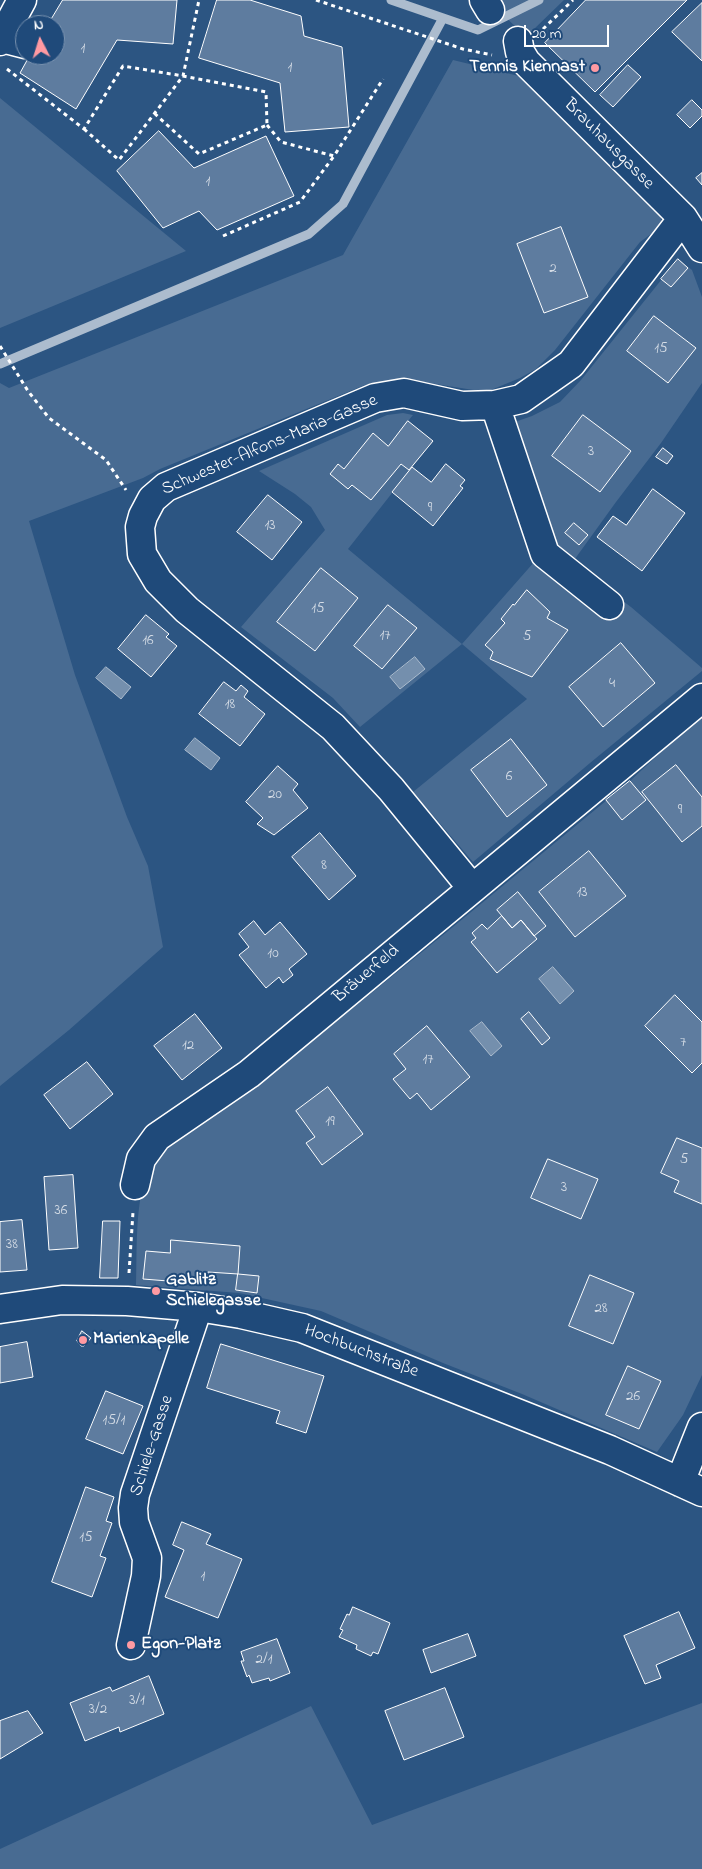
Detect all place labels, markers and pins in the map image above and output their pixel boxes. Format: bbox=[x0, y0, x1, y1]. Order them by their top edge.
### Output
place label: Tennis Kiennast bbox=[469, 57, 585, 79]
marker: Tennis Kiennast bbox=[589, 62, 601, 74]
place label: Gablitz Schielegasse bbox=[166, 1270, 261, 1312]
marker: Gablitz Schielegasse bbox=[150, 1285, 162, 1297]
place label: Marienkapelle bbox=[93, 1329, 189, 1351]
marker: Marienkapelle bbox=[77, 1334, 89, 1346]
place label: Egon-Platz bbox=[141, 1634, 221, 1656]
marker: Egon-Platz bbox=[125, 1639, 137, 1651]

